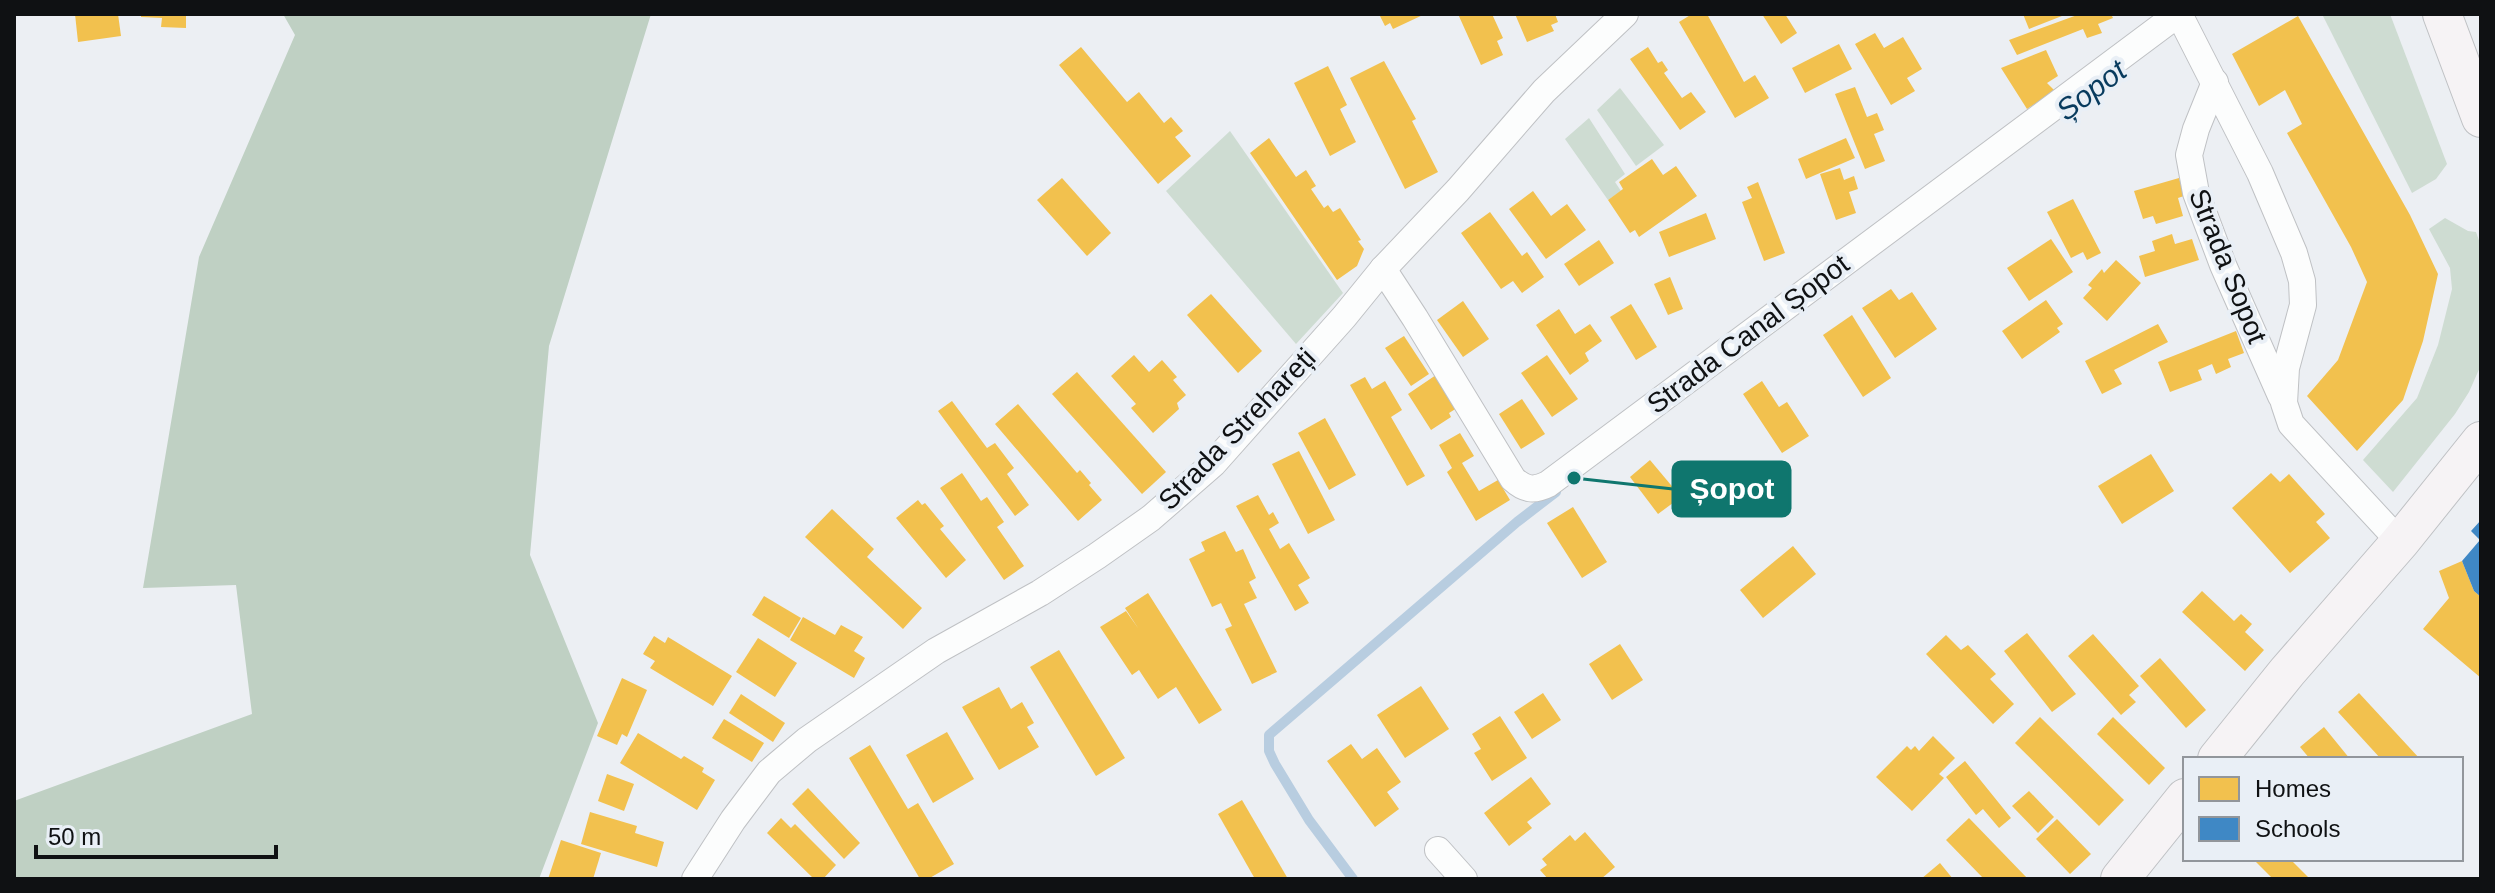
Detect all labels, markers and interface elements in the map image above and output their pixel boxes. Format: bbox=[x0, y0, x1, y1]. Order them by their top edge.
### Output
water label: Șopot bbox=[2050, 52, 2134, 127]
street label: Strada Sopot bbox=[2183, 184, 2273, 348]
street label: Strada Canal Șopot bbox=[1641, 248, 1855, 420]
street label: Strada Strehareți bbox=[1152, 342, 1322, 516]
callout: Șopot bbox=[1673, 462, 1790, 516]
text: Șopot bbox=[1690, 472, 1774, 506]
legend bbox=[2183, 757, 2463, 861]
text: Homes bbox=[2255, 775, 2331, 802]
scale bar bbox=[36, 809, 276, 859]
text: Schools bbox=[2255, 815, 2340, 842]
text: 50 m bbox=[48, 823, 101, 850]

